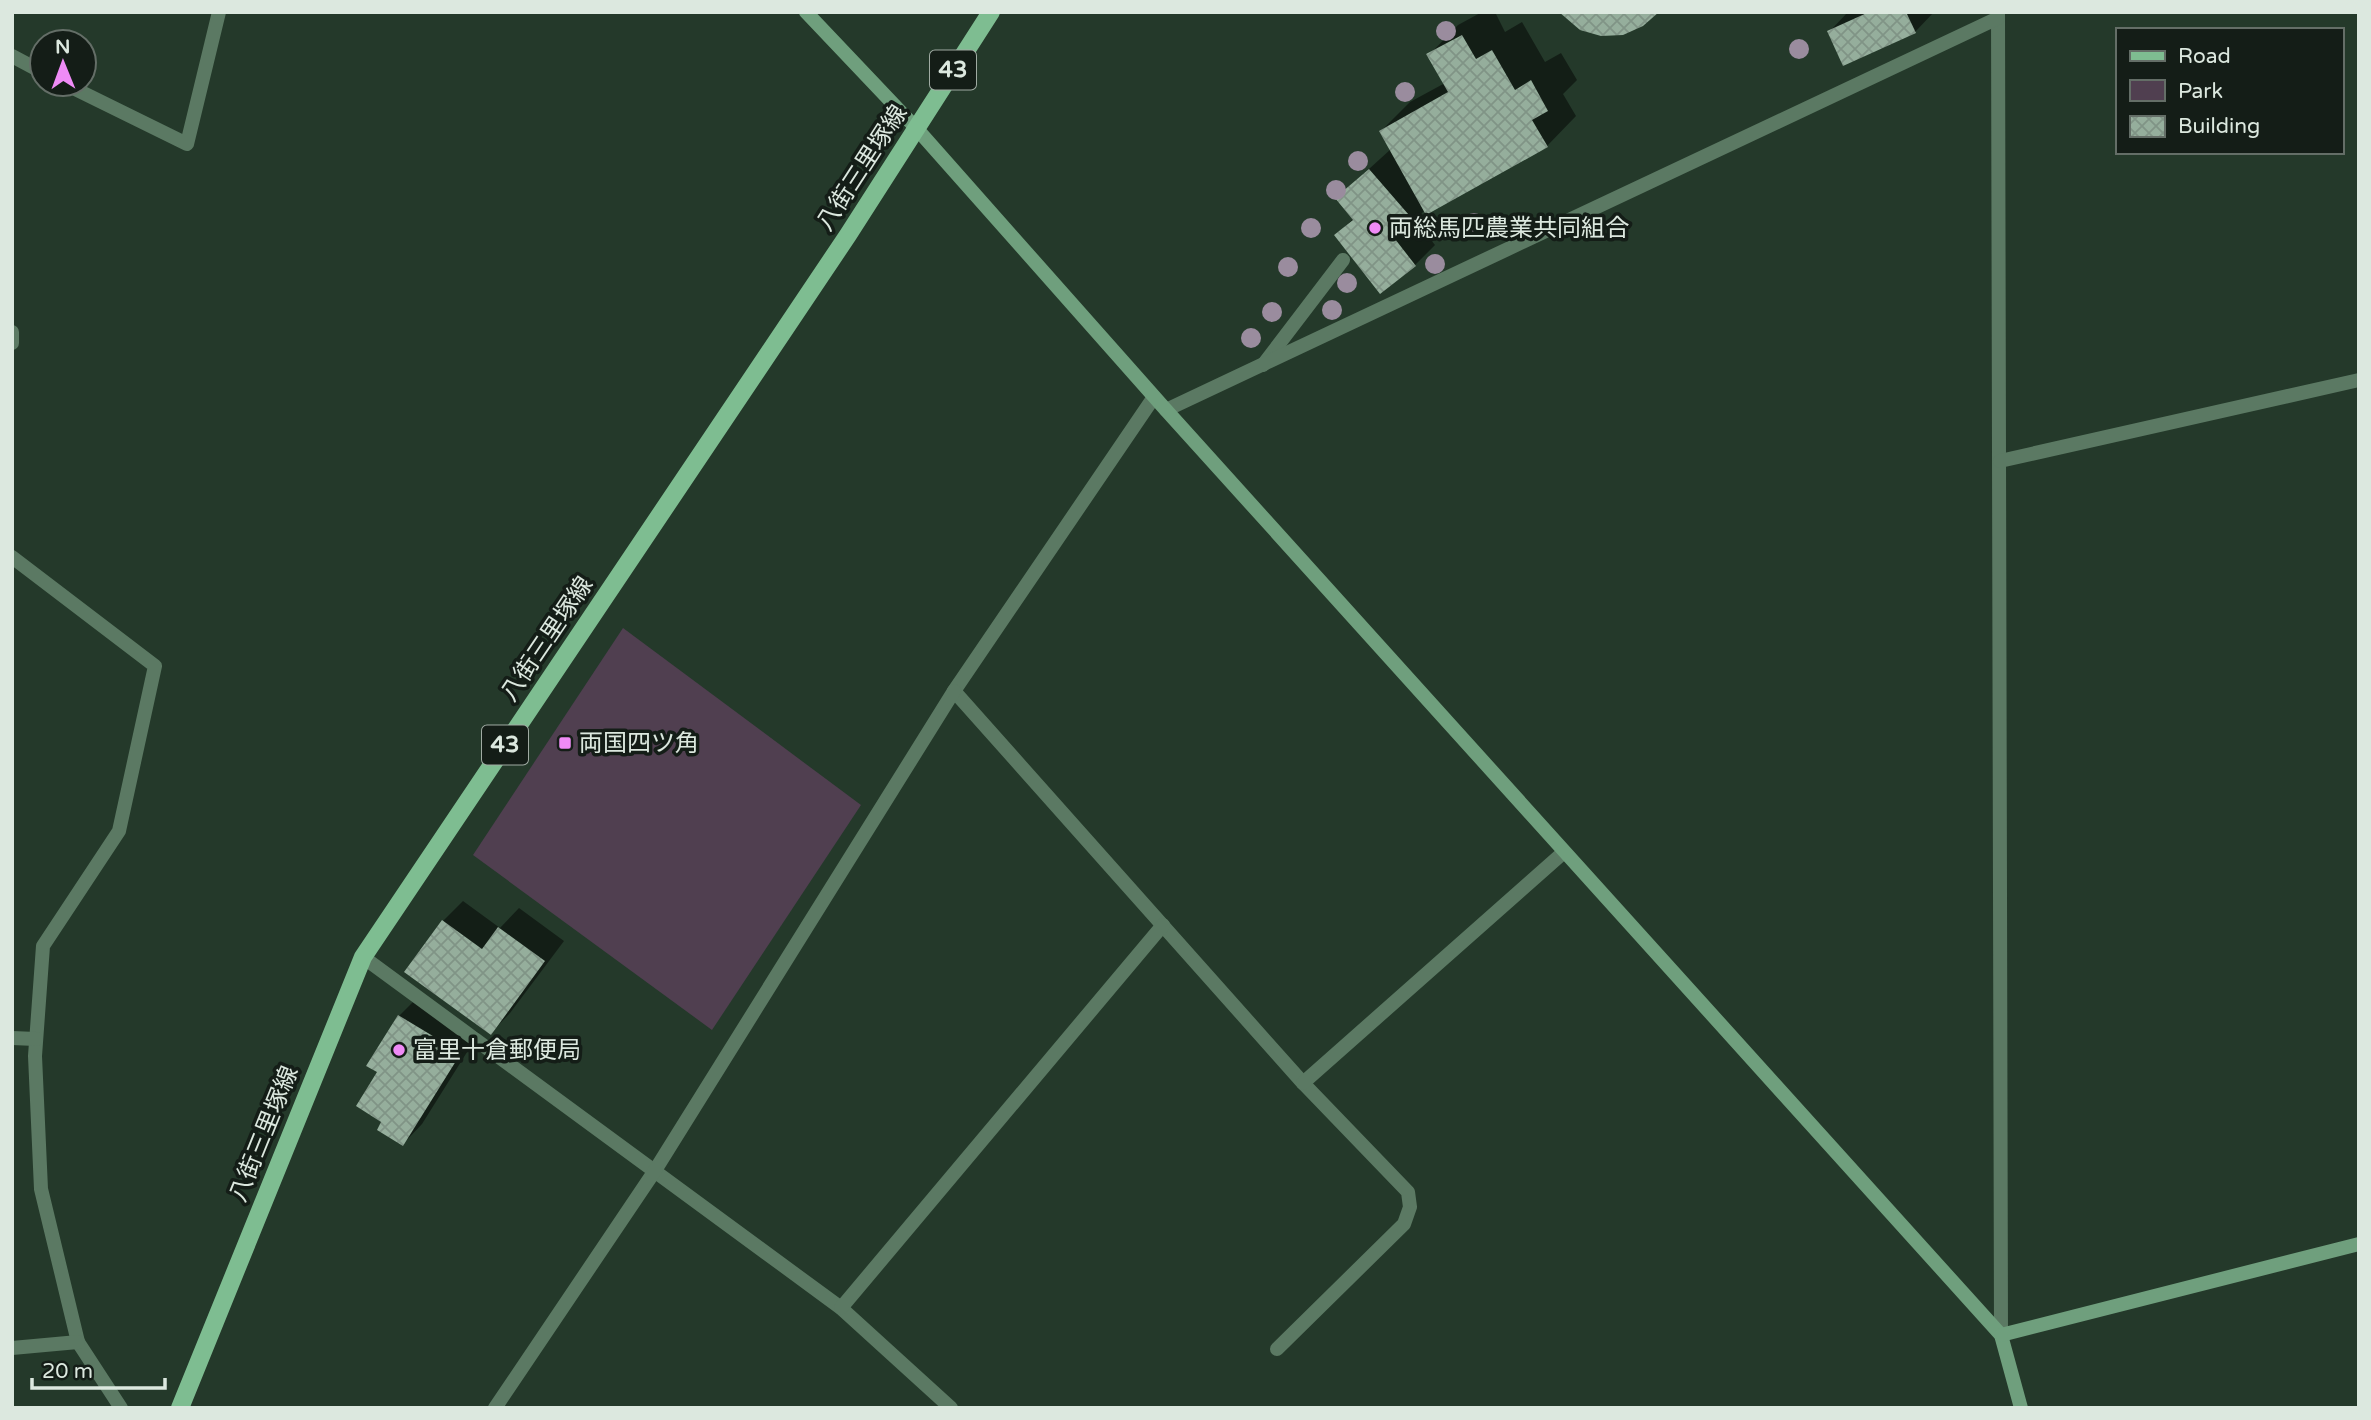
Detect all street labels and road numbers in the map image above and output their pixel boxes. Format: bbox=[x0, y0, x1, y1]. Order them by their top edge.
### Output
road number: 43 bbox=[930, 50, 976, 90]
street label: 八街三里塚線 bbox=[811, 100, 913, 236]
street label: 八街三里塚線 bbox=[495, 571, 599, 707]
road number: 43 bbox=[482, 726, 528, 764]
street label: 八街三里塚線 bbox=[224, 1062, 304, 1206]

